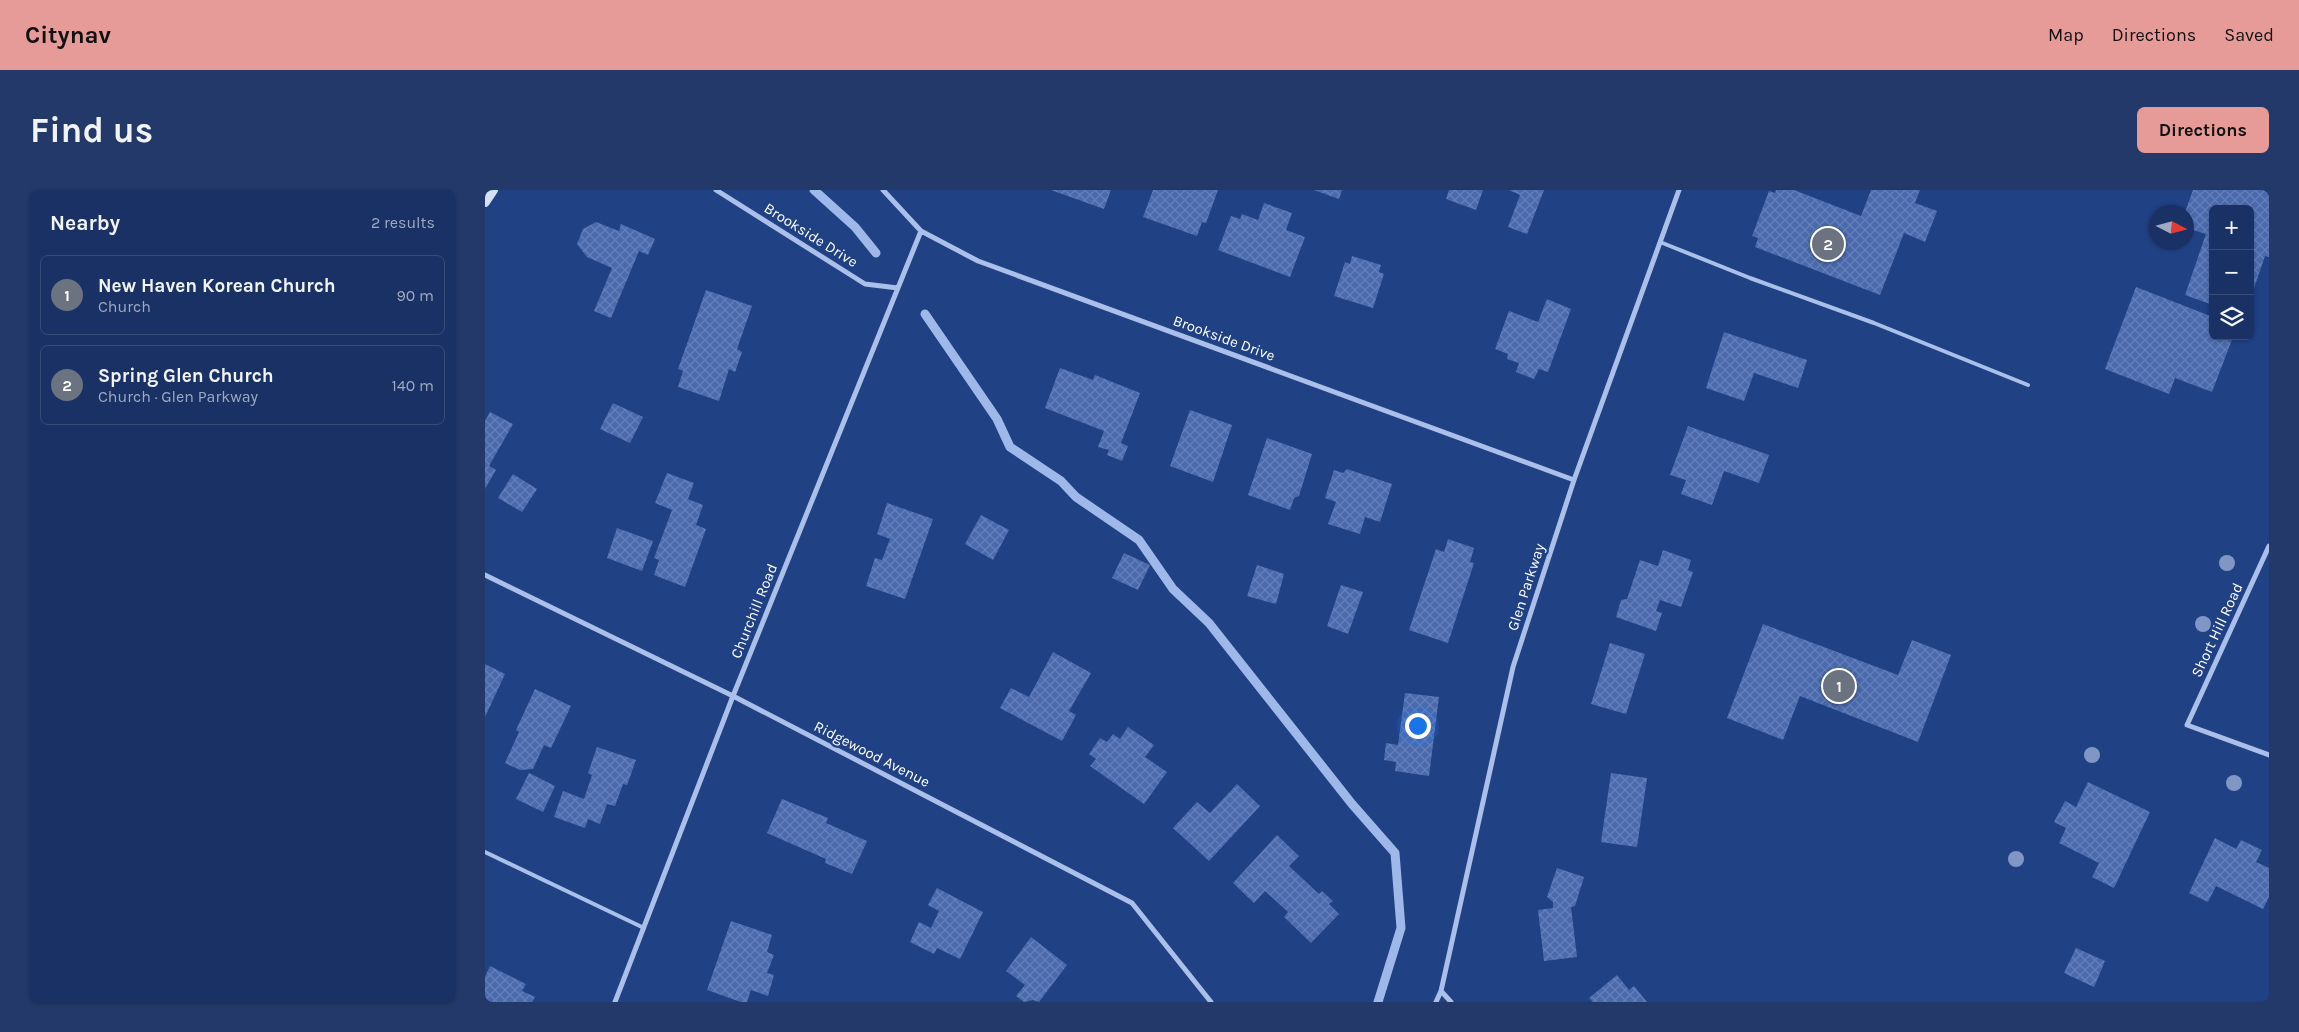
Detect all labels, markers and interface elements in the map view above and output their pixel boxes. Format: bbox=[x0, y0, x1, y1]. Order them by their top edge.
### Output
text: Citynav bbox=[25, 21, 111, 49]
text: Map bbox=[2048, 24, 2084, 46]
text: Directions bbox=[2112, 24, 2196, 46]
text: Saved bbox=[2224, 24, 2274, 46]
button: Directions bbox=[2137, 107, 2269, 153]
text: Find us bbox=[30, 110, 153, 151]
street label: Brookside Drive bbox=[761, 199, 861, 271]
north arrow bbox=[2149, 205, 2194, 250]
map controls bbox=[2209, 205, 2254, 340]
button: + bbox=[2209, 205, 2254, 250]
text: Nearby bbox=[50, 211, 120, 235]
text: 2 results bbox=[371, 213, 435, 232]
pin: 2 bbox=[1812, 225, 1844, 263]
button: − bbox=[2209, 250, 2254, 295]
text: New Haven Korean Church bbox=[98, 275, 336, 297]
text: 1 bbox=[64, 286, 70, 305]
text: 90 m bbox=[396, 286, 434, 305]
button: layers bbox=[2209, 295, 2254, 340]
text: Church bbox=[98, 297, 151, 316]
street label: Brookside Drive bbox=[1171, 311, 1277, 365]
text: Spring Glen Church bbox=[98, 365, 274, 387]
text: 2 bbox=[62, 376, 72, 395]
text: 140 m bbox=[392, 376, 434, 395]
text: Church · Glen Parkway bbox=[98, 387, 258, 406]
street label: Glen Parkway bbox=[1503, 541, 1549, 633]
street label: Churchill Road bbox=[727, 561, 781, 661]
street label: Short Hill Road bbox=[2187, 580, 2247, 680]
pin: 1 bbox=[1823, 667, 1855, 705]
your location bbox=[1405, 713, 1431, 739]
street label: Ridgewood Avenue bbox=[811, 717, 933, 791]

